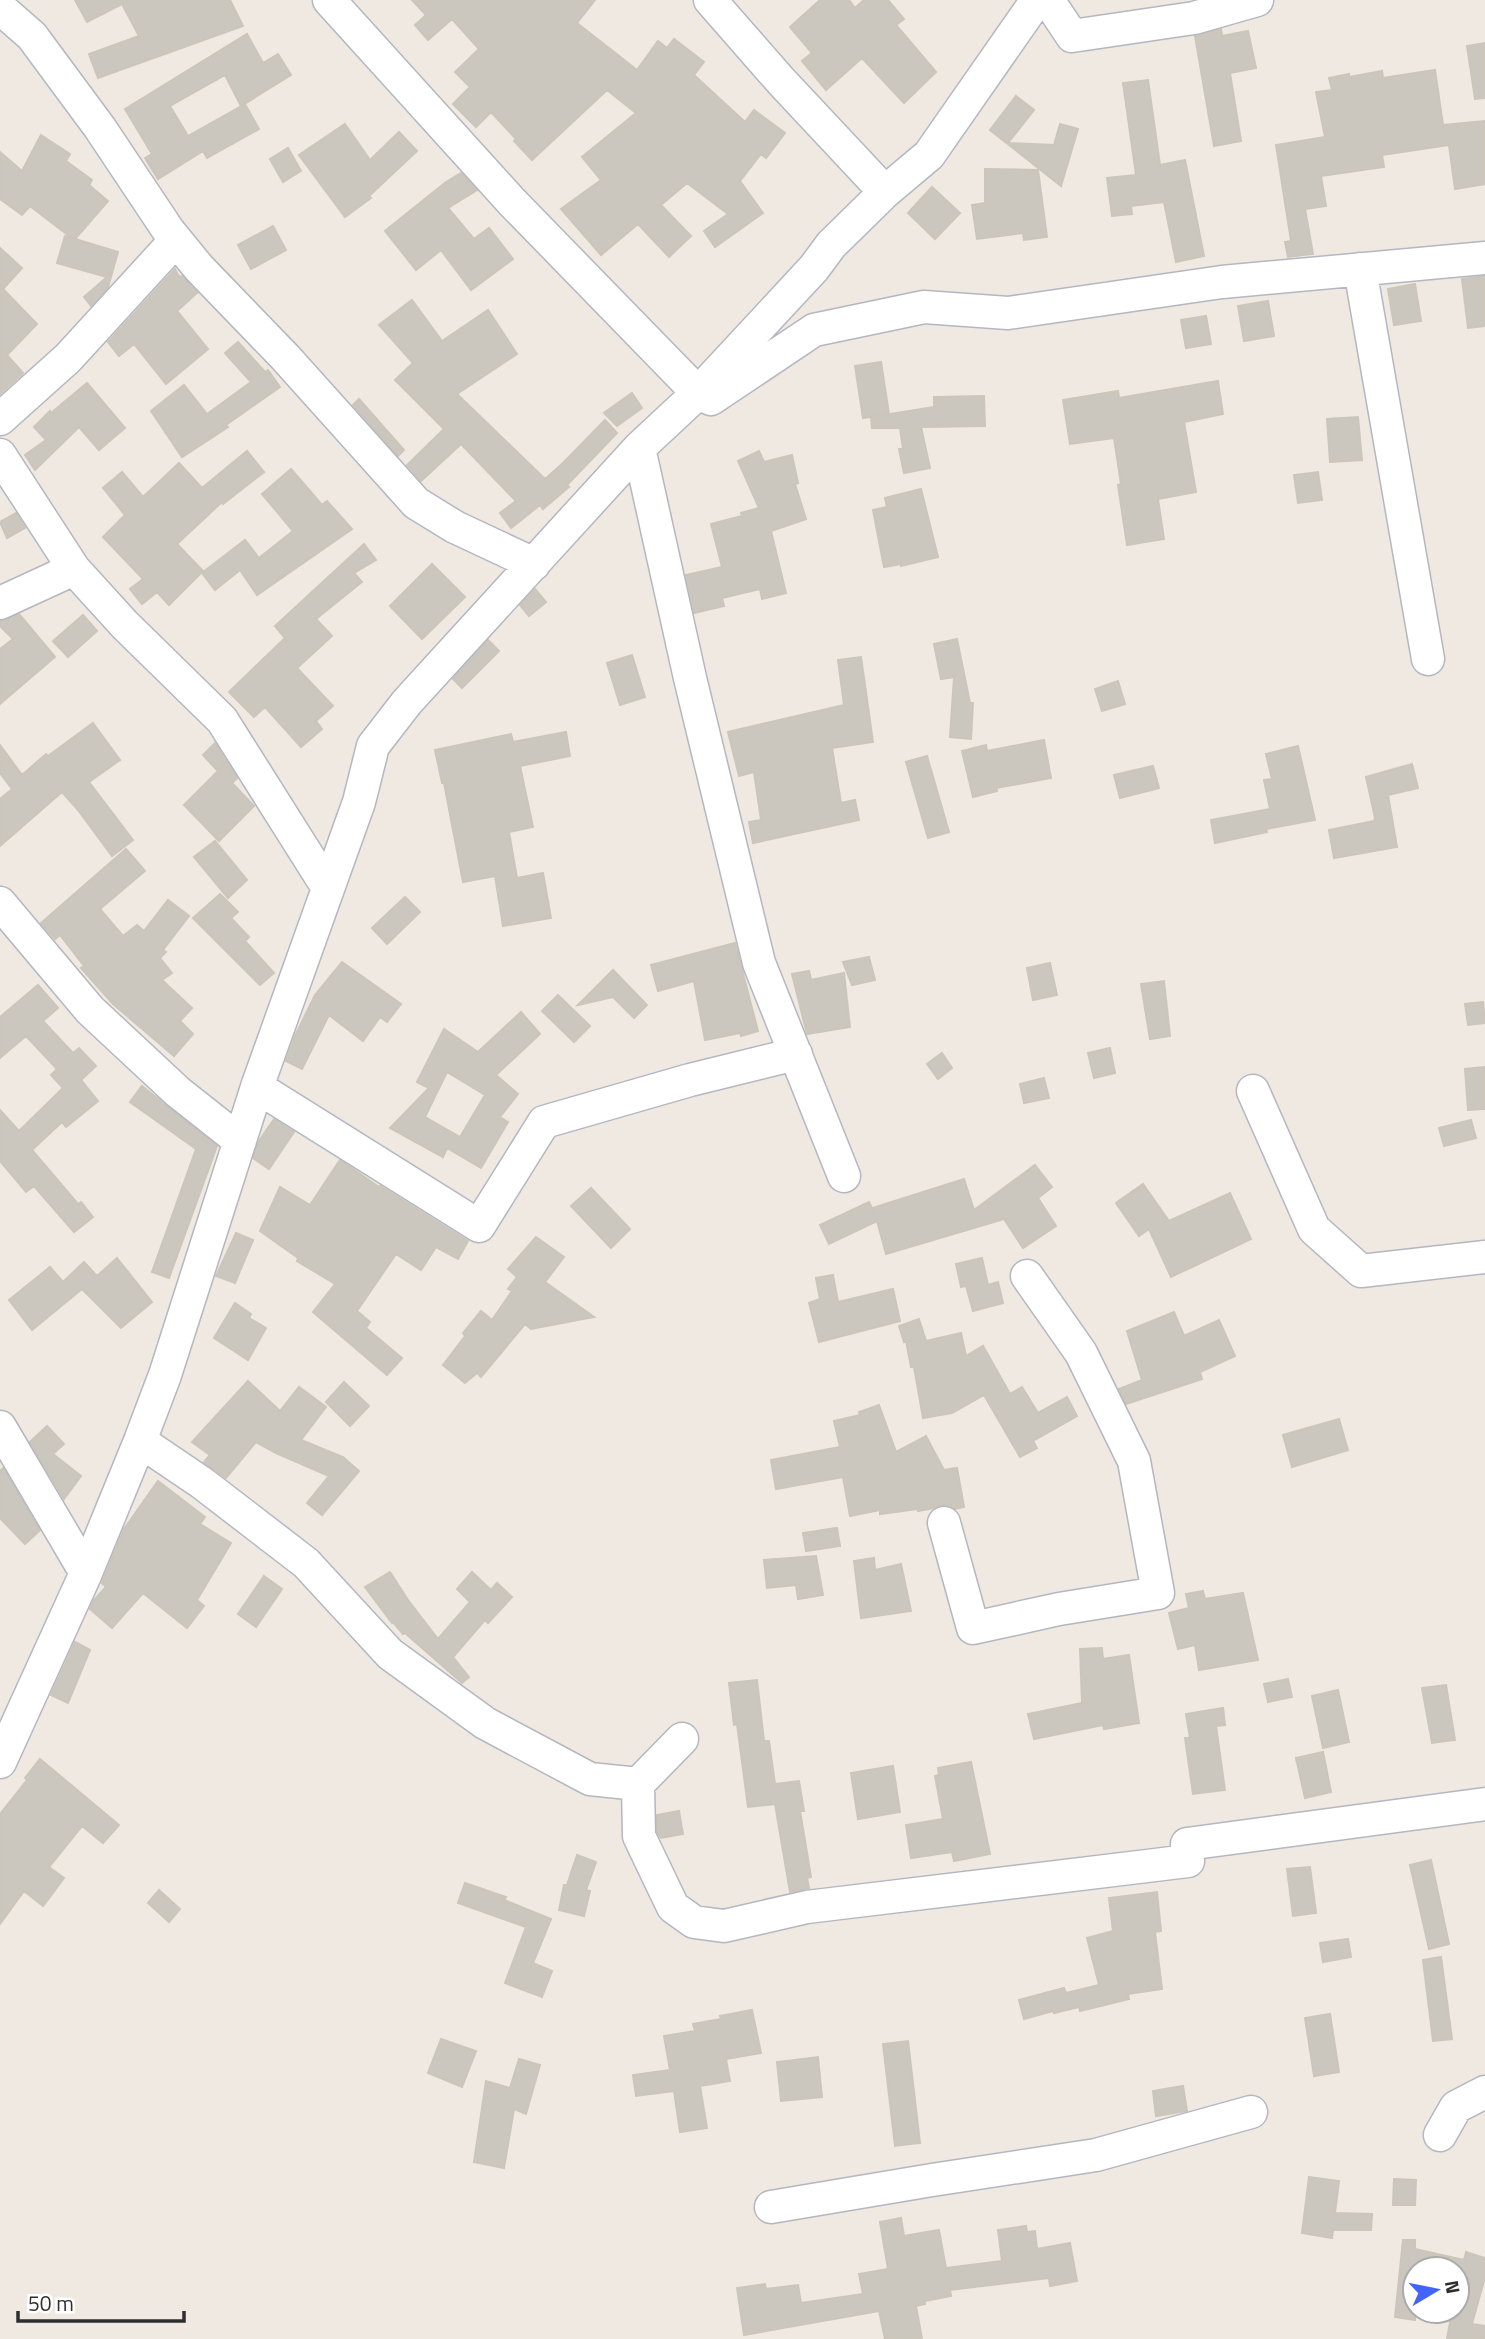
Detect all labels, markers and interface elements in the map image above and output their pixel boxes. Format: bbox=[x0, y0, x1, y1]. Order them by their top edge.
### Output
north arrow bbox=[1401, 2255, 1471, 2325]
text: N bbox=[1438, 2278, 1469, 2296]
scale bar bbox=[18, 2280, 184, 2324]
text: 50 m bbox=[28, 2287, 74, 2319]

